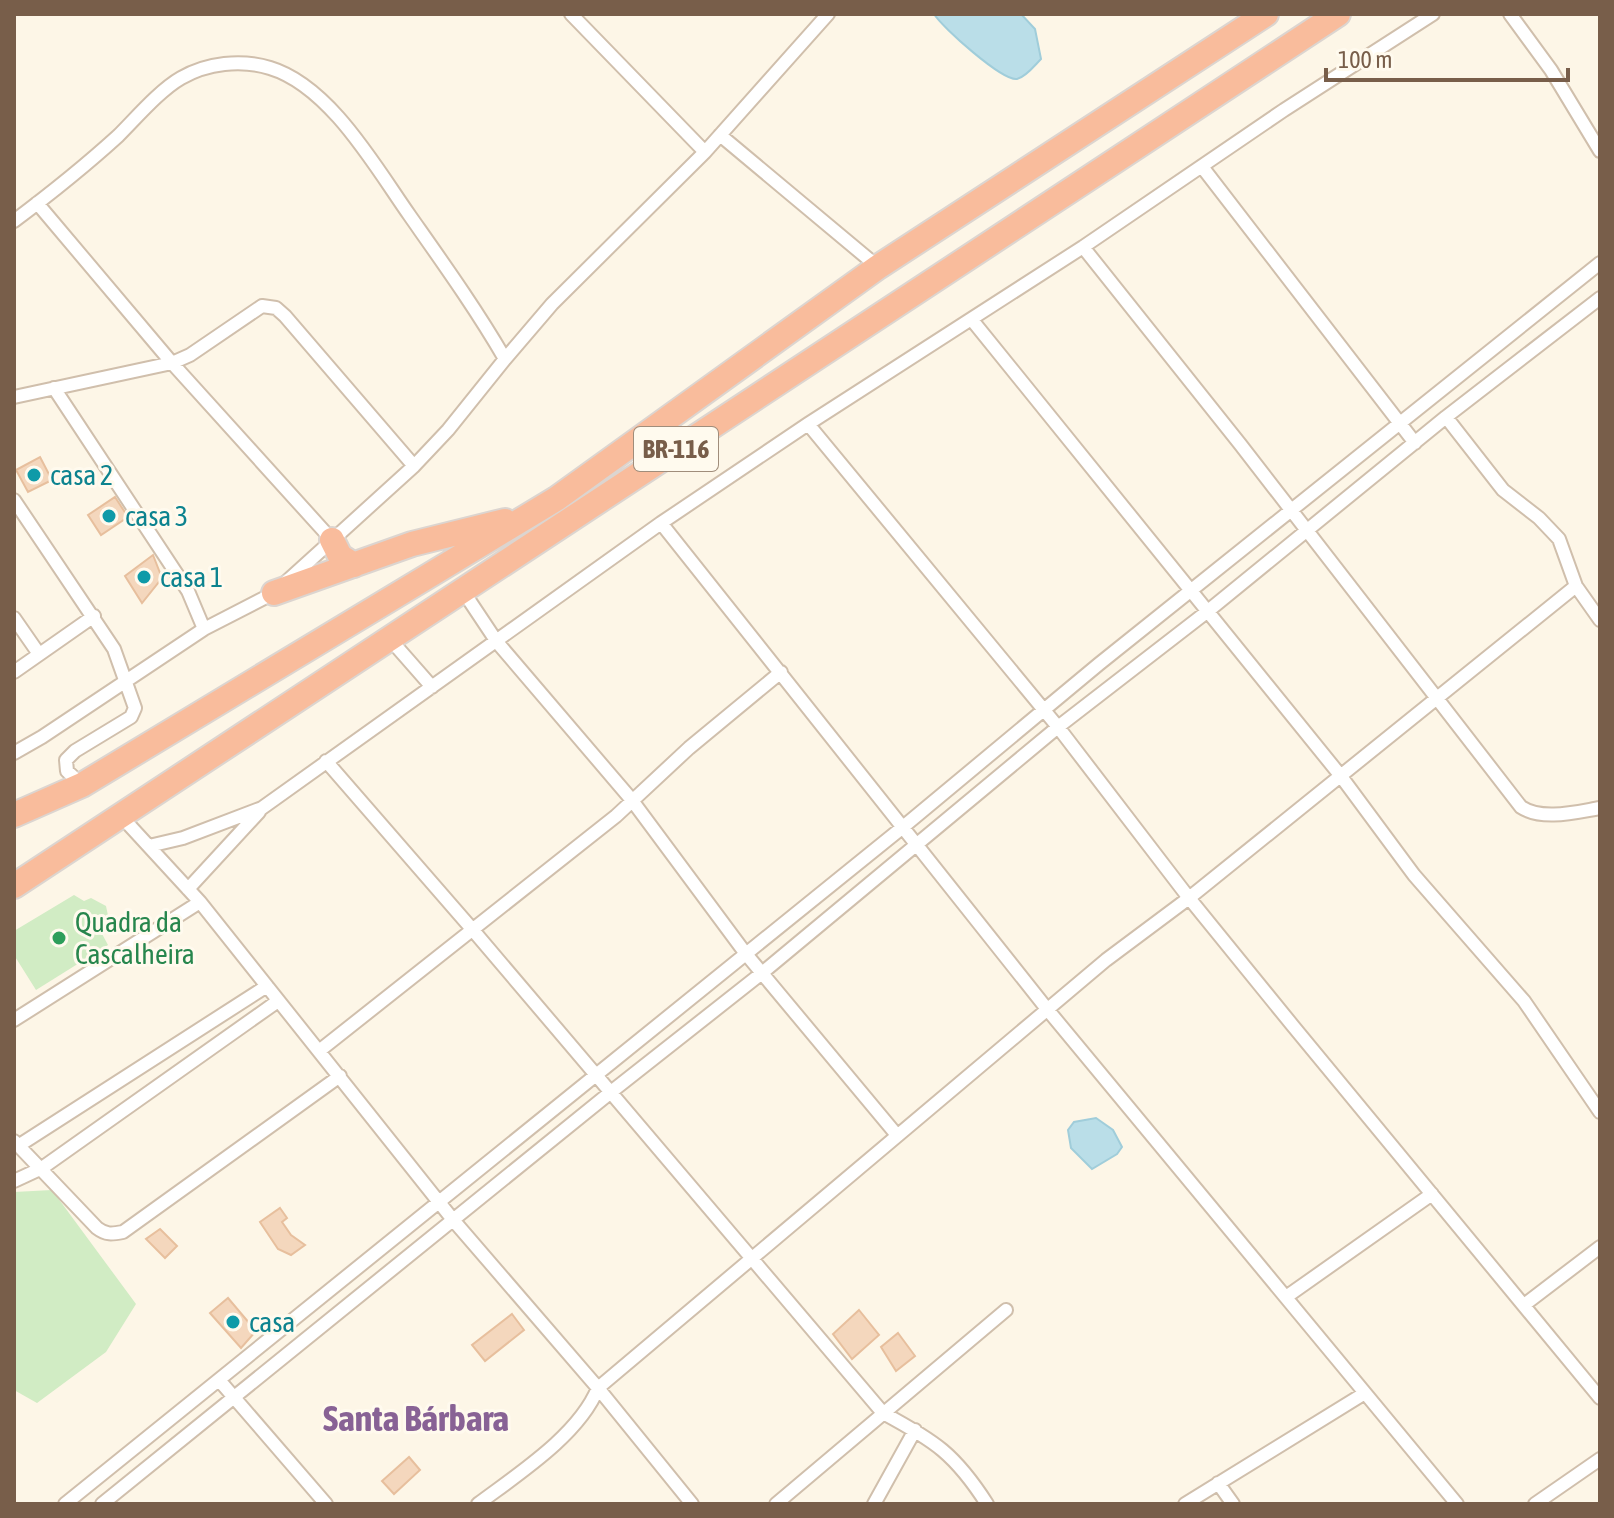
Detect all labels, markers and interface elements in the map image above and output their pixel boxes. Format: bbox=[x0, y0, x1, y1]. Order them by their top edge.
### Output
scale bar bbox=[1326, 32, 1568, 82]
text: 100 m bbox=[1338, 46, 1392, 73]
road number: BR-116 bbox=[634, 427, 718, 471]
place label: casa 2 bbox=[50, 459, 113, 491]
marker: casa 2 bbox=[25, 466, 43, 484]
place label: casa 3 bbox=[125, 500, 188, 532]
marker: casa 3 bbox=[100, 507, 118, 525]
place label: casa 1 bbox=[160, 561, 223, 593]
marker: casa 1 bbox=[135, 568, 153, 586]
place label: Quadra da Cascalheira bbox=[75, 906, 195, 970]
marker: Quadra da Cascalheira bbox=[50, 929, 68, 947]
place label: casa bbox=[249, 1306, 295, 1338]
marker: casa bbox=[224, 1313, 242, 1331]
district label: Santa Bárbara bbox=[323, 1397, 509, 1439]

